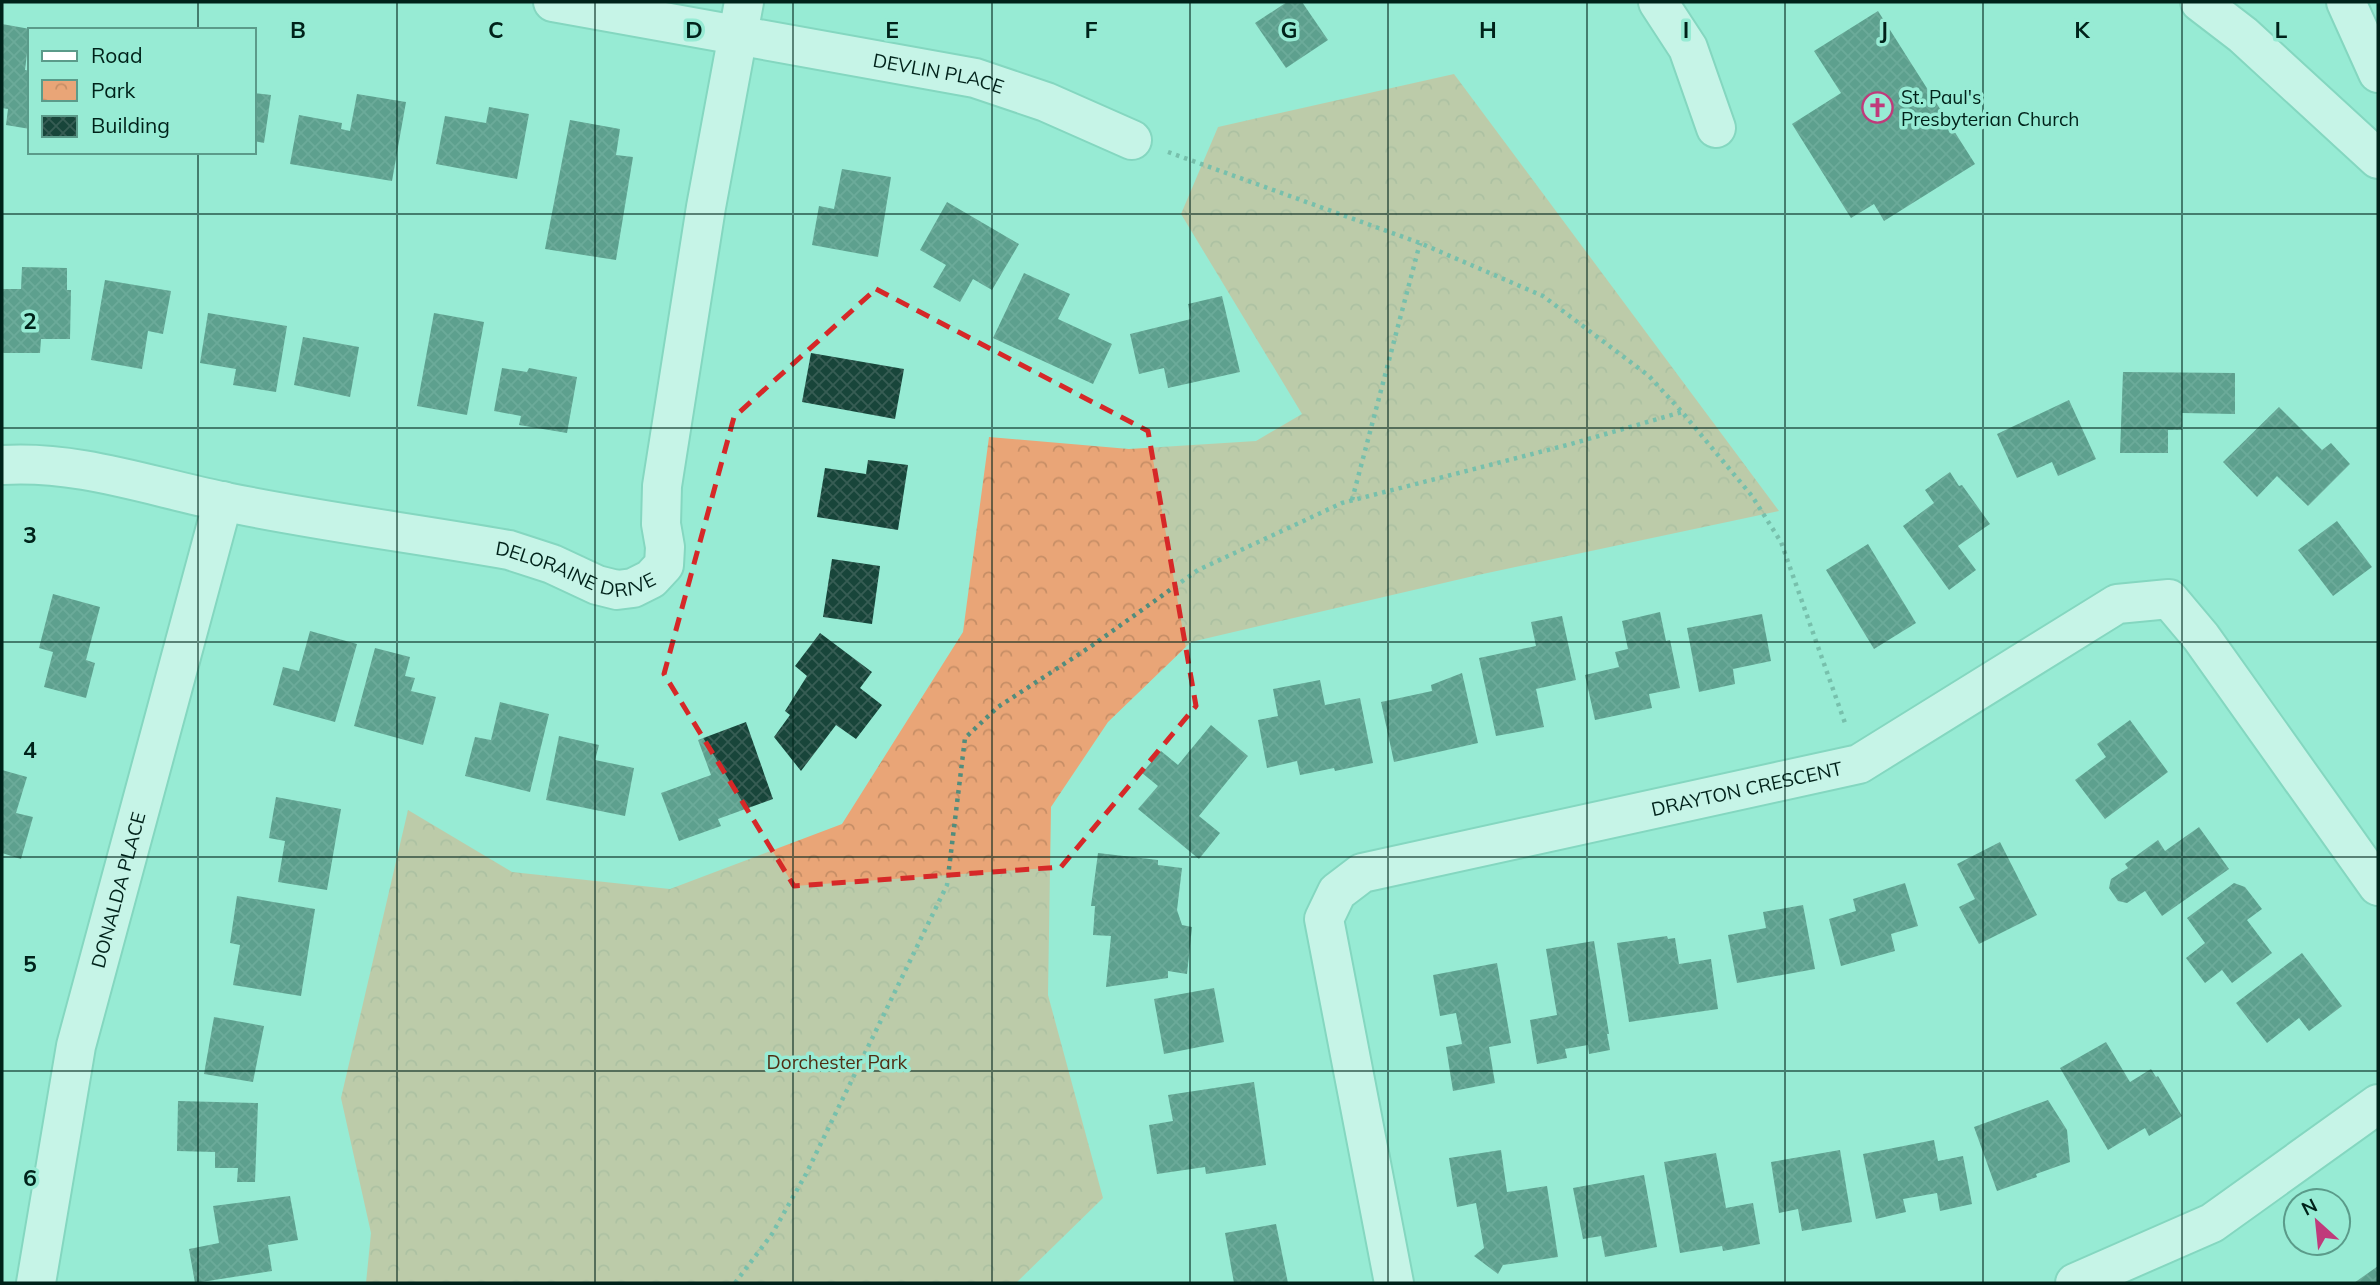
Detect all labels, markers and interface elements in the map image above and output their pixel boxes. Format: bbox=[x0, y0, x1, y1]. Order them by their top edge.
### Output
text: B bbox=[290, 15, 306, 44]
text: C bbox=[488, 15, 504, 44]
text: D bbox=[685, 15, 703, 44]
text: E bbox=[885, 15, 899, 44]
text: F bbox=[1084, 15, 1098, 44]
text: G bbox=[1280, 15, 1298, 44]
text: H bbox=[1479, 15, 1497, 44]
text: I bbox=[1683, 15, 1689, 44]
text: J bbox=[1880, 15, 1888, 44]
text: K bbox=[2074, 15, 2091, 44]
text: L bbox=[2275, 15, 2288, 44]
legend bbox=[28, 28, 256, 154]
text: Road bbox=[91, 42, 142, 68]
street label: DEVLIN PLACE bbox=[871, 48, 1007, 99]
text: Park bbox=[91, 77, 135, 103]
place label: St. Paul's Presbyterian Church bbox=[1901, 85, 2079, 131]
church icon: St. Paul's Presbyterian Church bbox=[1861, 91, 1895, 125]
text: Building bbox=[91, 112, 170, 138]
text: 2 bbox=[23, 306, 37, 335]
text: 3 bbox=[23, 520, 37, 549]
street label: DELORAINE DRIVE bbox=[494, 536, 660, 602]
text: 4 bbox=[23, 735, 37, 764]
street label: DRAYTON CRESCENT bbox=[1649, 756, 1845, 821]
street label: DONALDA PLACE bbox=[86, 809, 151, 971]
text: 5 bbox=[23, 949, 37, 978]
park label: Dorchester Park bbox=[767, 1050, 908, 1074]
text: 6 bbox=[23, 1163, 37, 1192]
north arrow bbox=[2282, 1187, 2352, 1257]
text: N bbox=[2297, 1193, 2321, 1221]

